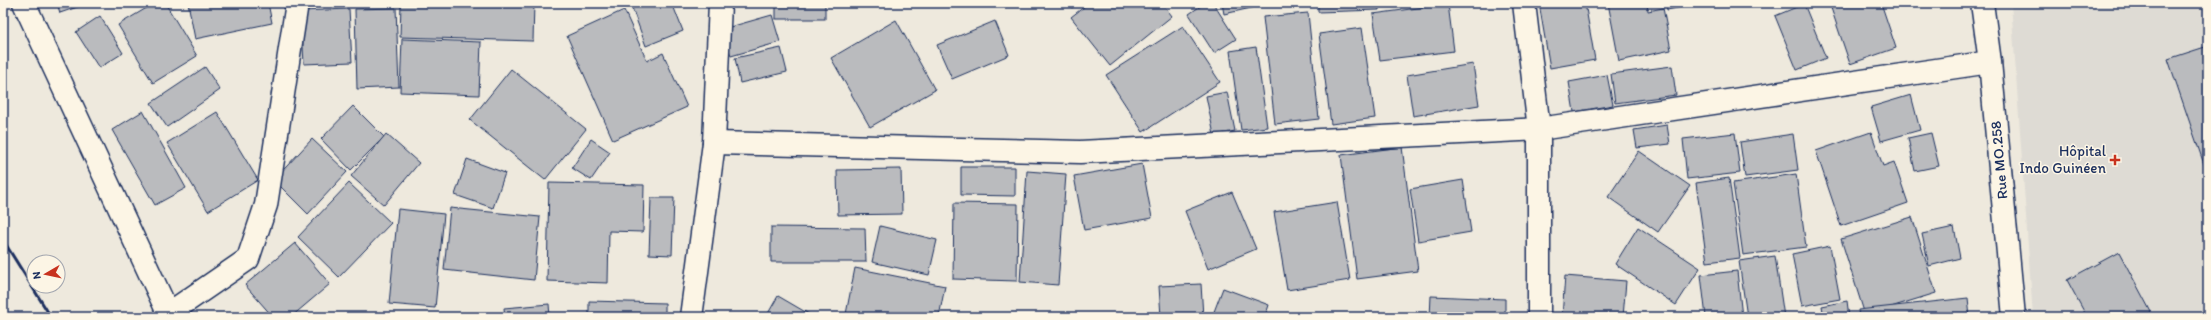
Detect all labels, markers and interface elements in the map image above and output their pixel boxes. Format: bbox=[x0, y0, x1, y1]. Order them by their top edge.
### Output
street label: Rue MO.258 bbox=[1987, 120, 2011, 200]
place label: Hôpital Indo Guinéen bbox=[2019, 142, 2107, 177]
marker: Hôpital Indo Guinéen bbox=[2109, 154, 2121, 166]
north arrow bbox=[26, 254, 66, 294]
text: N bbox=[30, 271, 44, 280]

